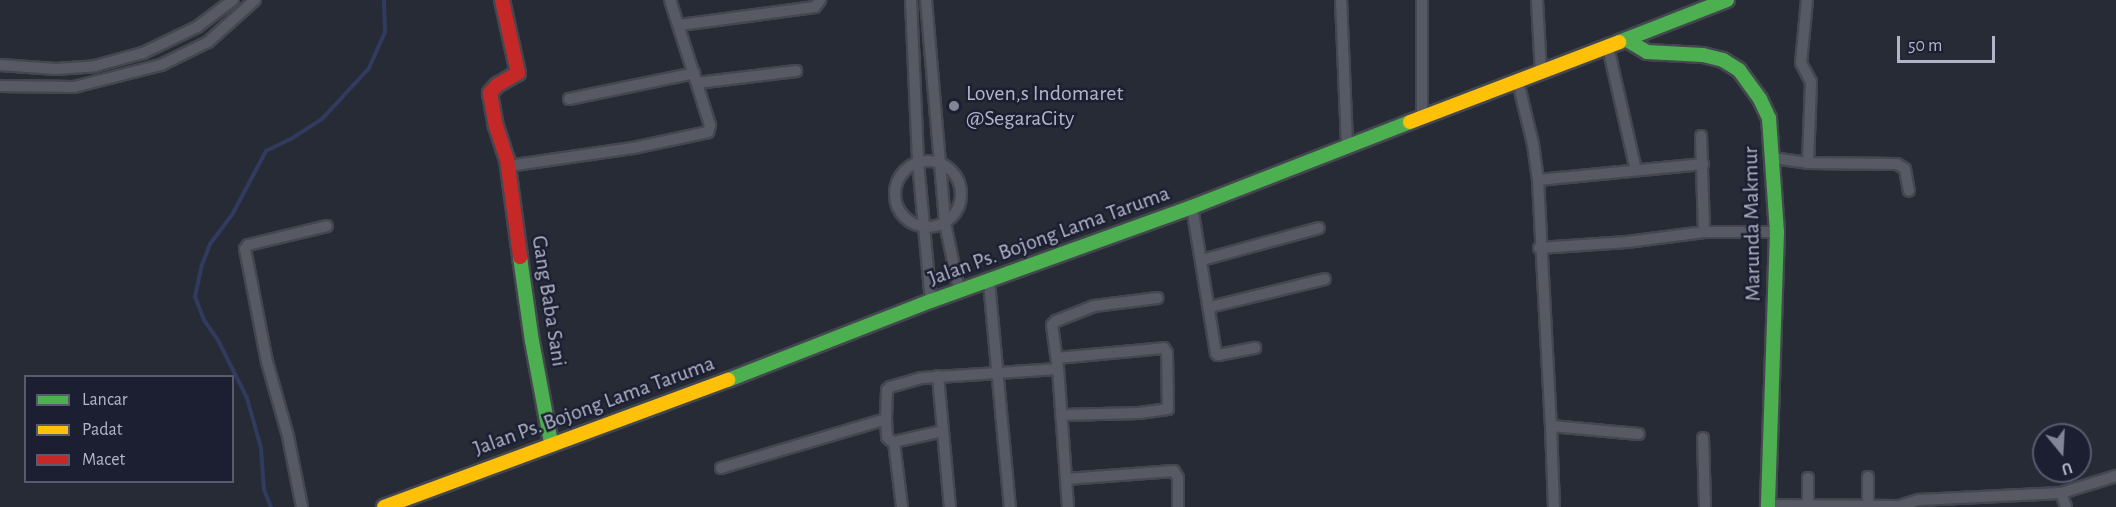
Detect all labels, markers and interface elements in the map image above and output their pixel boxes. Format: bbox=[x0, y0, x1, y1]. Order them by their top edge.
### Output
scale bar bbox=[1900, 24, 1998, 62]
text: 50 m bbox=[1908, 37, 1942, 55]
place label: Loven,s Indomaret @SegaraCity bbox=[966, 80, 1123, 132]
marker: Loven,s Indomaret @SegaraCity bbox=[947, 99, 961, 113]
street label: Marunda Makmur bbox=[1737, 146, 1767, 302]
street label: Jalan Ps. Bojong Lama Taruma bbox=[925, 180, 1173, 292]
street label: Gang Baba Sani bbox=[526, 234, 572, 368]
street label: Jalan Ps. Bojong Lama Taruma bbox=[470, 350, 718, 462]
legend bbox=[24, 375, 234, 483]
text: Lancar bbox=[82, 391, 128, 409]
text: Padat bbox=[82, 421, 123, 439]
north arrow bbox=[2032, 423, 2092, 483]
text: Macet bbox=[82, 451, 125, 469]
text: U bbox=[2060, 459, 2074, 477]

